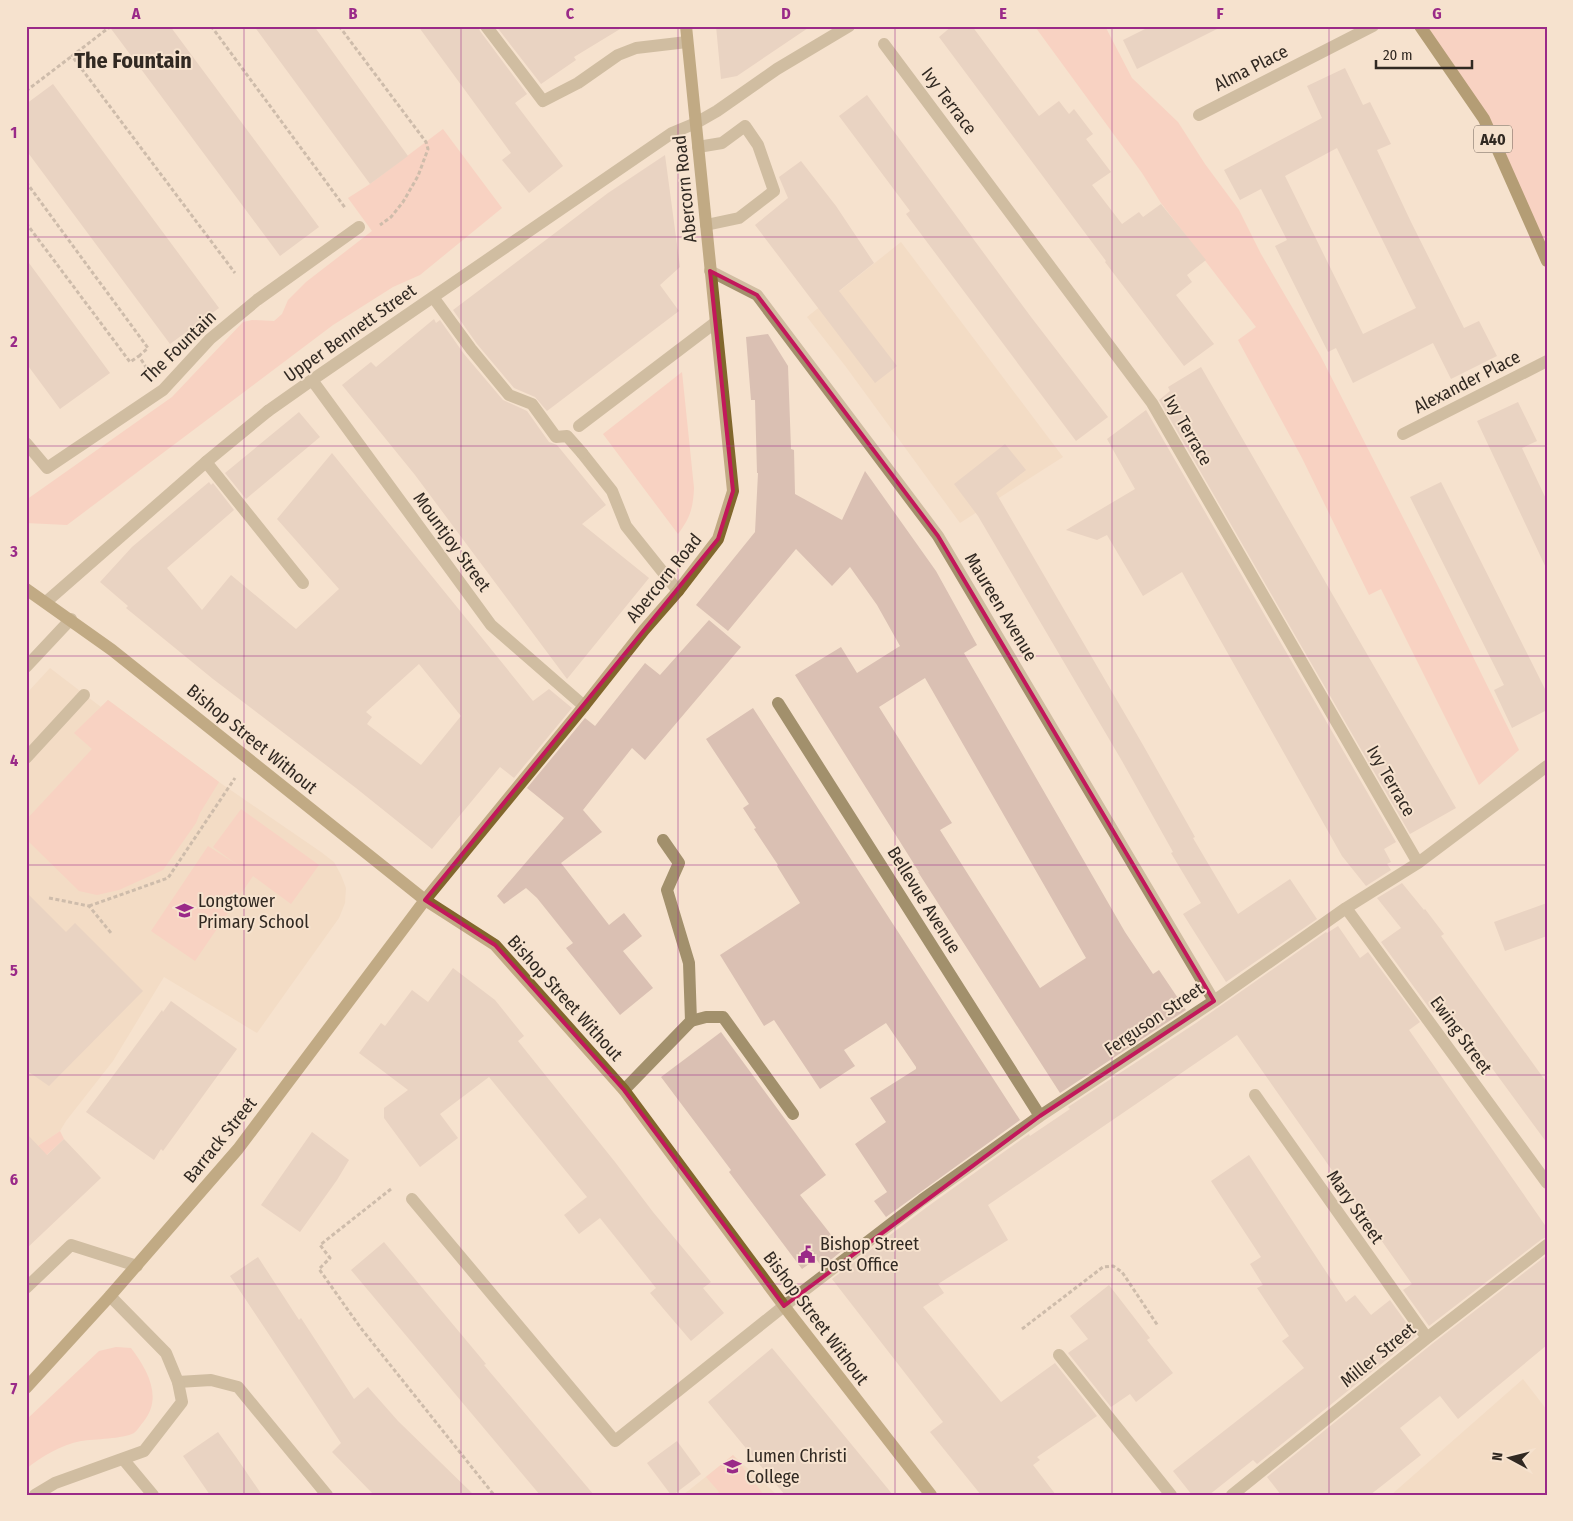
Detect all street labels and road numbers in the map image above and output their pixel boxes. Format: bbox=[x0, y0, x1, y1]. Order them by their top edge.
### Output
street label: Alma Place bbox=[1210, 40, 1292, 96]
street label: Ivy Terrace bbox=[917, 63, 981, 139]
road number: A40 bbox=[1474, 126, 1512, 152]
street label: Abercorn Road bbox=[668, 134, 702, 244]
street label: Upper Bennett Street bbox=[280, 279, 420, 387]
street label: The Fountain bbox=[137, 306, 221, 388]
street label: Alexander Place bbox=[1410, 346, 1524, 418]
street label: Ivy Terrace bbox=[1159, 391, 1217, 469]
street label: Mountjoy Street bbox=[409, 488, 495, 596]
street label: Abercorn Road bbox=[622, 529, 706, 627]
street label: Maureen Avenue bbox=[960, 549, 1042, 665]
street label: Bishop Street Without bbox=[182, 680, 322, 798]
street label: Ivy Terrace bbox=[1362, 742, 1420, 820]
street label: Bellevue Avenue bbox=[882, 843, 966, 957]
street label: Bishop Street Without bbox=[503, 931, 627, 1065]
street label: Ferguson Street bbox=[1100, 978, 1208, 1060]
street label: Ewing Street bbox=[1425, 992, 1497, 1078]
street label: Barrack Street bbox=[179, 1093, 261, 1187]
street label: Mary Street bbox=[1322, 1166, 1388, 1248]
street label: Bishop Street Without bbox=[759, 1247, 873, 1389]
street label: Miller Street bbox=[1336, 1318, 1420, 1392]

